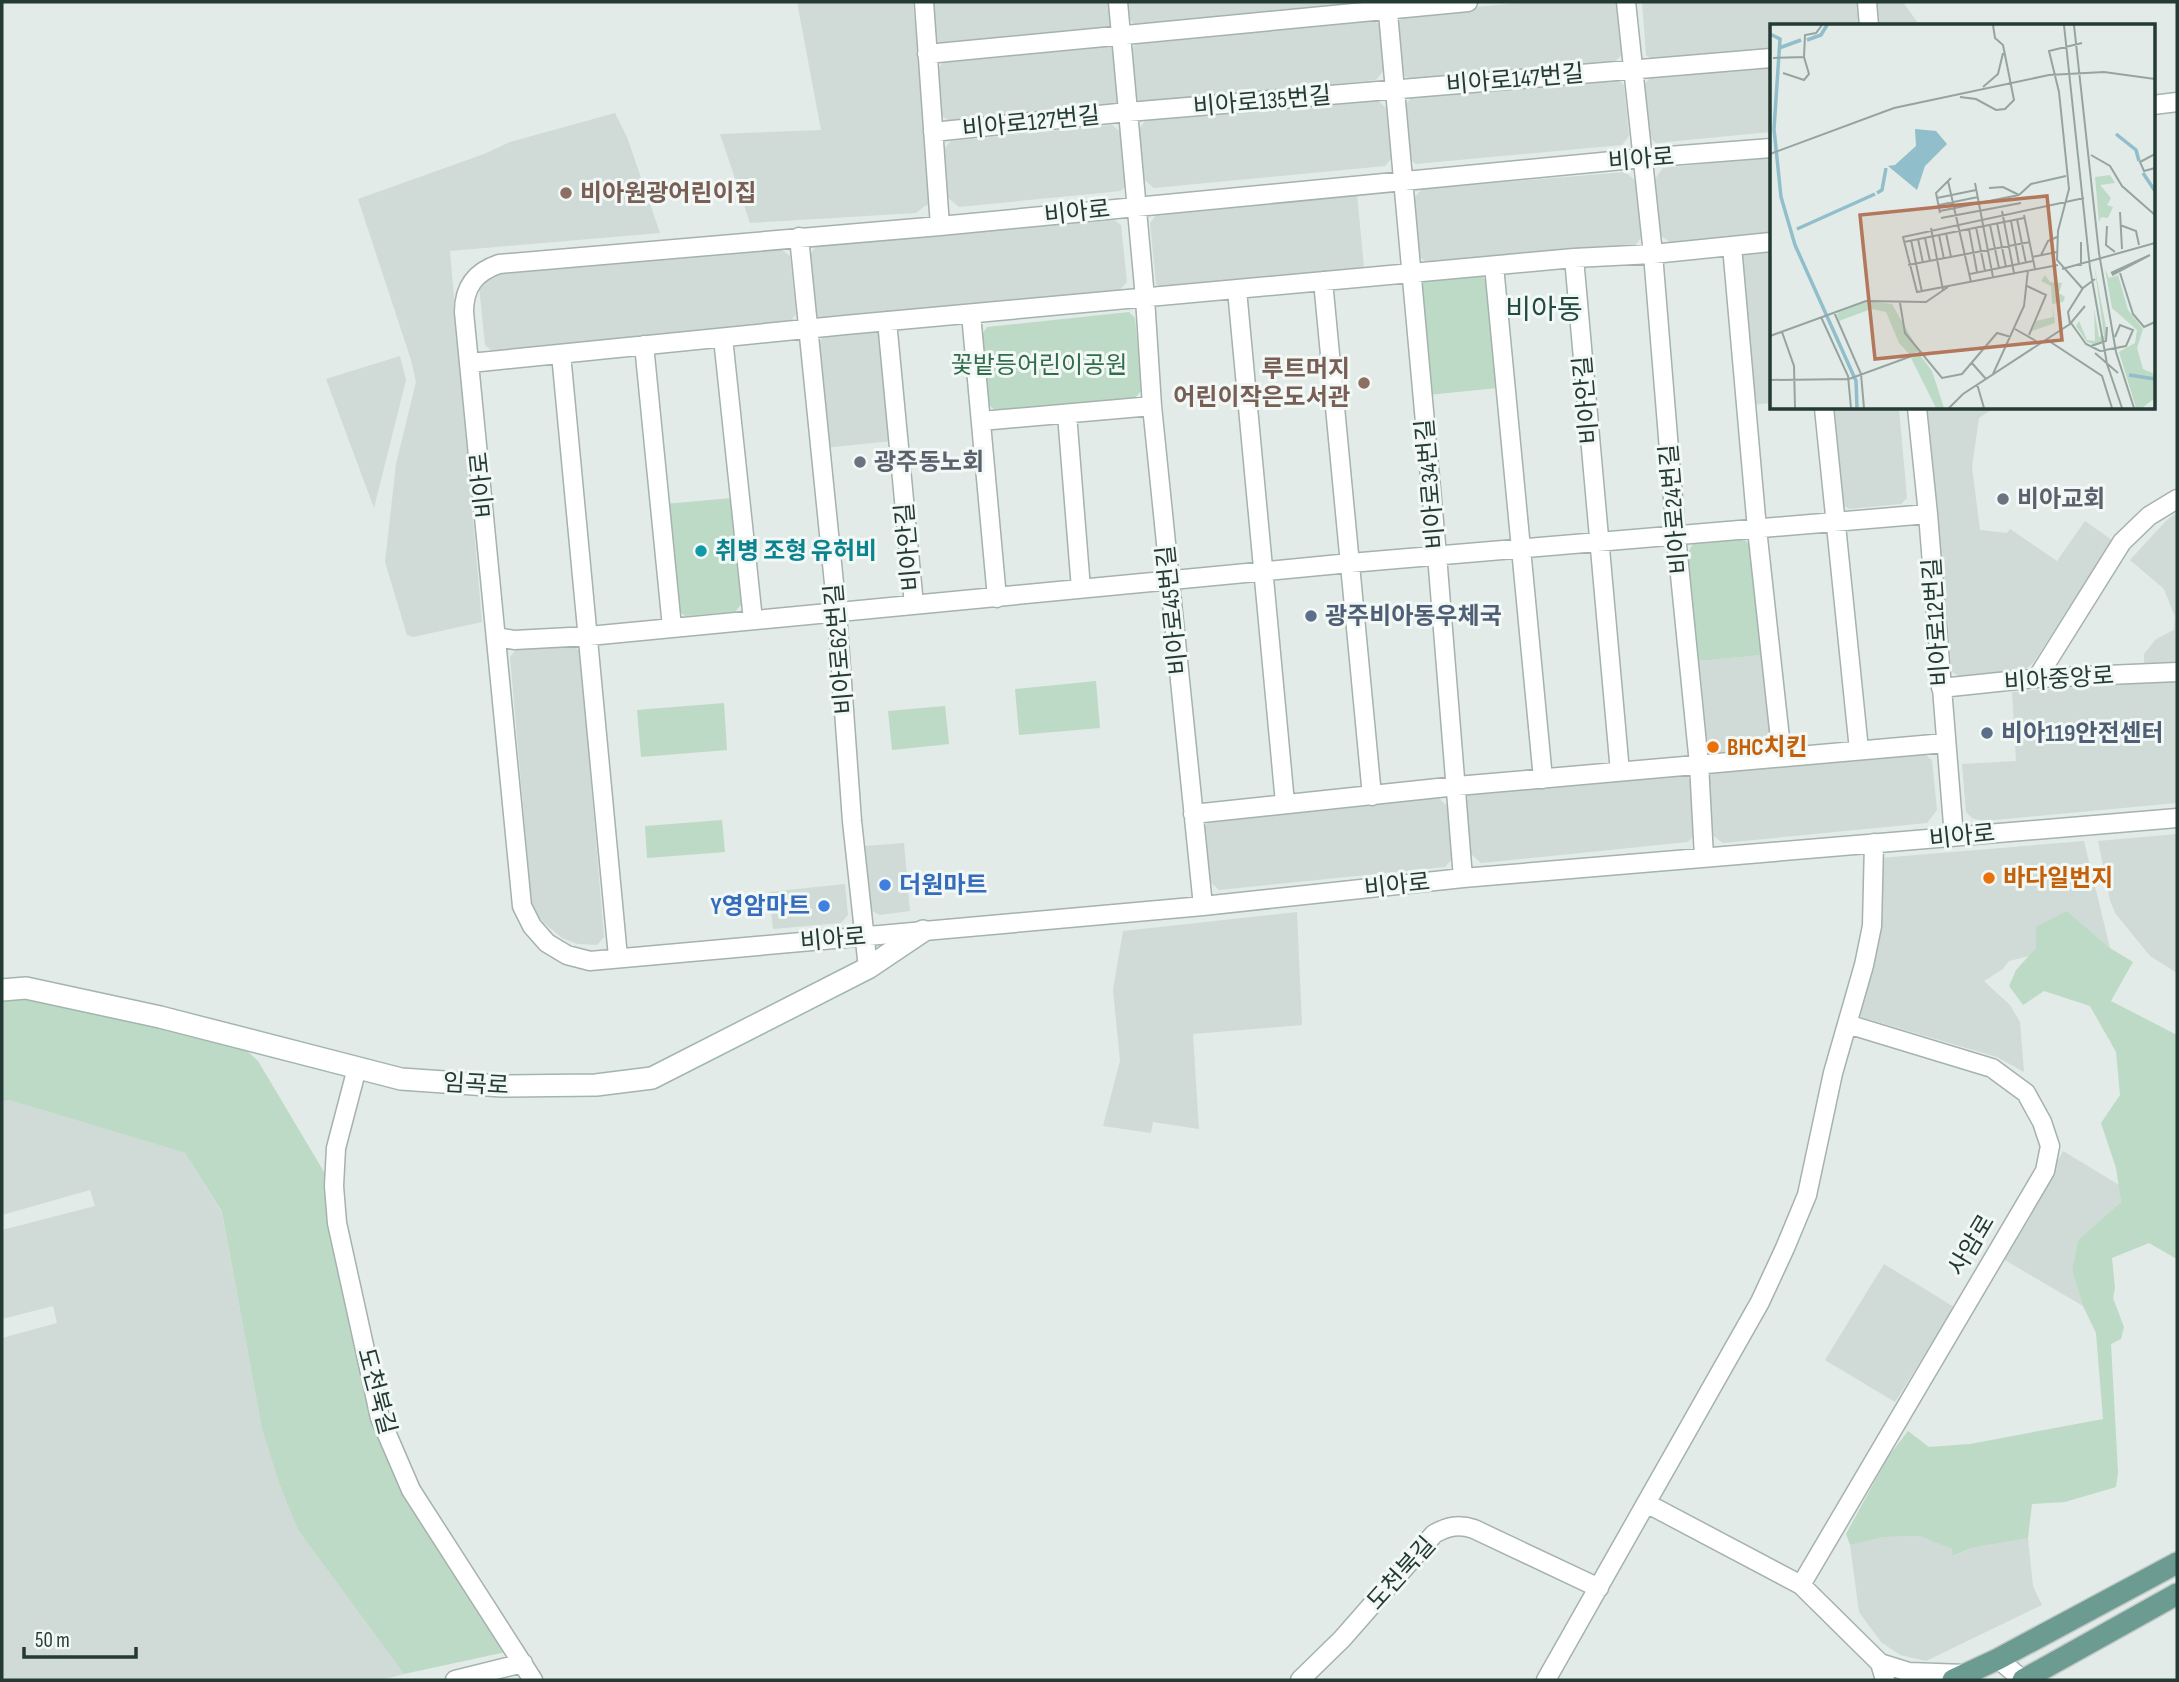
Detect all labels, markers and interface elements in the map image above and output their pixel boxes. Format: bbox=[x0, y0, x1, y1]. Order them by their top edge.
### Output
inset map bbox=[1770, 24, 2154, 410]
street label: 비아로147번길 bbox=[1445, 59, 1585, 100]
street label: 비아로135번길 bbox=[1192, 81, 1332, 122]
street label: 비아로127번길 bbox=[961, 101, 1101, 144]
street label: 비아로 bbox=[1607, 142, 1675, 177]
place label: 비아원광어린이집 bbox=[580, 179, 757, 208]
marker: 비아원광어린이집 bbox=[558, 185, 574, 201]
street label: 비아로 bbox=[1043, 195, 1112, 230]
district label: 비아동 bbox=[1505, 294, 1583, 327]
park label: 꽃밭등어린이공원 bbox=[951, 351, 1127, 380]
place label: 루트머지 어린이작은도서관 bbox=[1173, 355, 1350, 412]
street label: 비아안길 bbox=[1568, 355, 1605, 445]
marker: 루트머지 어린이작은도서관 bbox=[1356, 375, 1372, 391]
street label: 비아로34번길 bbox=[1410, 418, 1451, 550]
street label: 비아로24번길 bbox=[1654, 443, 1695, 575]
place label: 광주동노회 bbox=[874, 448, 984, 477]
street label: 비아로 bbox=[465, 450, 500, 519]
marker: 광주동노회 bbox=[852, 454, 868, 470]
place label: 비아교회 bbox=[2017, 485, 2105, 514]
marker: 비아교회 bbox=[1995, 491, 2011, 507]
street label: 비아안길 bbox=[890, 502, 927, 592]
place label: 취병 조형 유허비 bbox=[715, 537, 877, 566]
marker: 취병 조형 유허비 bbox=[693, 543, 709, 559]
street label: 비아로45번길 bbox=[1151, 544, 1194, 676]
street label: 비아로12번길 bbox=[1918, 557, 1955, 687]
street label: 비아로62번길 bbox=[819, 582, 860, 715]
place label: 광주비아동우체국 bbox=[1325, 602, 1502, 631]
marker: 광주비아동우체국 bbox=[1303, 608, 1319, 624]
street label: 비아중앙로 bbox=[2003, 661, 2115, 698]
place label: 비아119안전센터 bbox=[2001, 719, 2164, 748]
marker: 비아119안전센터 bbox=[1979, 725, 1995, 741]
place label: BHC치킨 bbox=[1727, 733, 1808, 762]
marker: BHC치킨 bbox=[1705, 739, 1721, 755]
street label: 비아로 bbox=[1928, 819, 1997, 854]
place label: 바다일번지 bbox=[2003, 864, 2113, 893]
street label: 비아로 bbox=[1363, 868, 1432, 903]
marker: 바다일번지 bbox=[1981, 870, 1997, 886]
place label: 더원마트 bbox=[899, 871, 987, 900]
marker: 더원마트 bbox=[877, 877, 893, 893]
place label: Y영암마트 bbox=[711, 892, 810, 921]
marker: Y영암마트 bbox=[816, 898, 832, 914]
street label: 비아로 bbox=[799, 922, 867, 957]
street label: 임곡로 bbox=[442, 1068, 510, 1101]
street label: 사암로 bbox=[1942, 1209, 2001, 1281]
street label: 도천북길 bbox=[351, 1345, 402, 1438]
street label: 도천북길 bbox=[1361, 1531, 1442, 1616]
scale bar bbox=[24, 1616, 136, 1660]
text: 50 m bbox=[35, 1628, 70, 1653]

